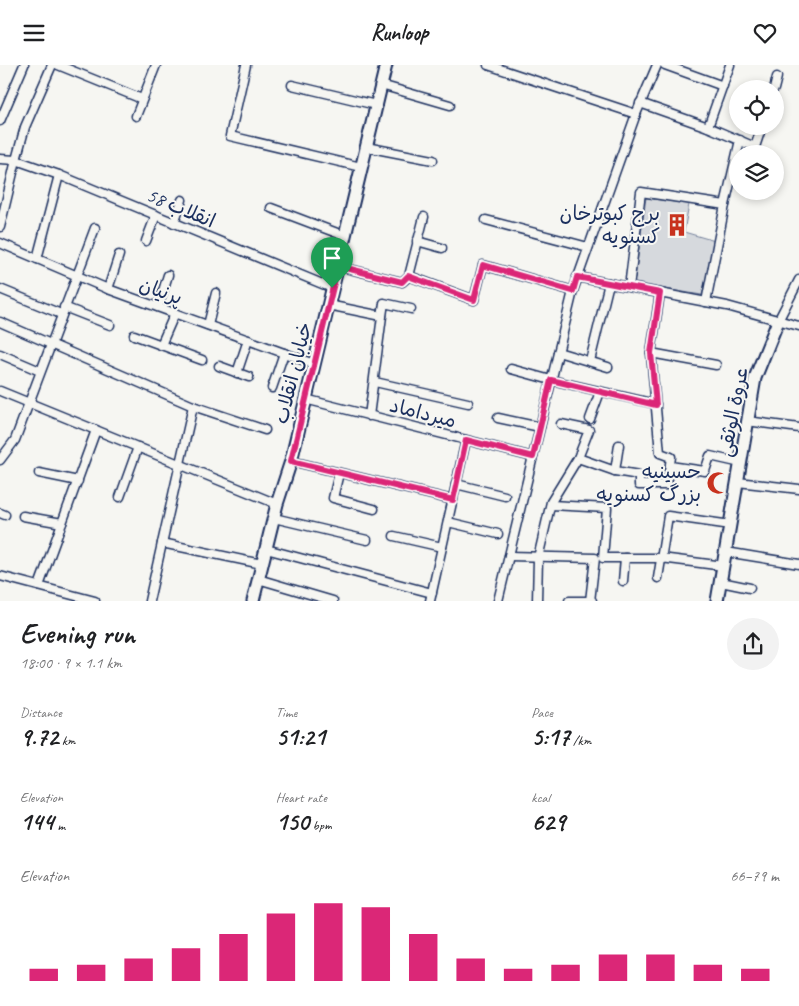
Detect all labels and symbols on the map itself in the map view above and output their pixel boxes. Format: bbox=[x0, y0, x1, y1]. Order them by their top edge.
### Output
street label: انقلاب 58 bbox=[143, 182, 219, 234]
place label: برج کبوترخان کسنویه bbox=[560, 201, 660, 250]
building icon: برج کبوترخان کسنویه bbox=[664, 212, 690, 238]
pin bbox=[311, 237, 353, 288]
street label: پرنیان bbox=[136, 272, 186, 310]
street label: خیابان انقلاب bbox=[268, 320, 318, 426]
street label: عروة الوثقی bbox=[712, 365, 755, 459]
street label: میرداماد bbox=[387, 393, 459, 433]
place label: حسینیه بزرگ کسنویه bbox=[597, 459, 701, 508]
mosque icon: حسینیه بزرگ کسنویه bbox=[705, 470, 731, 496]

